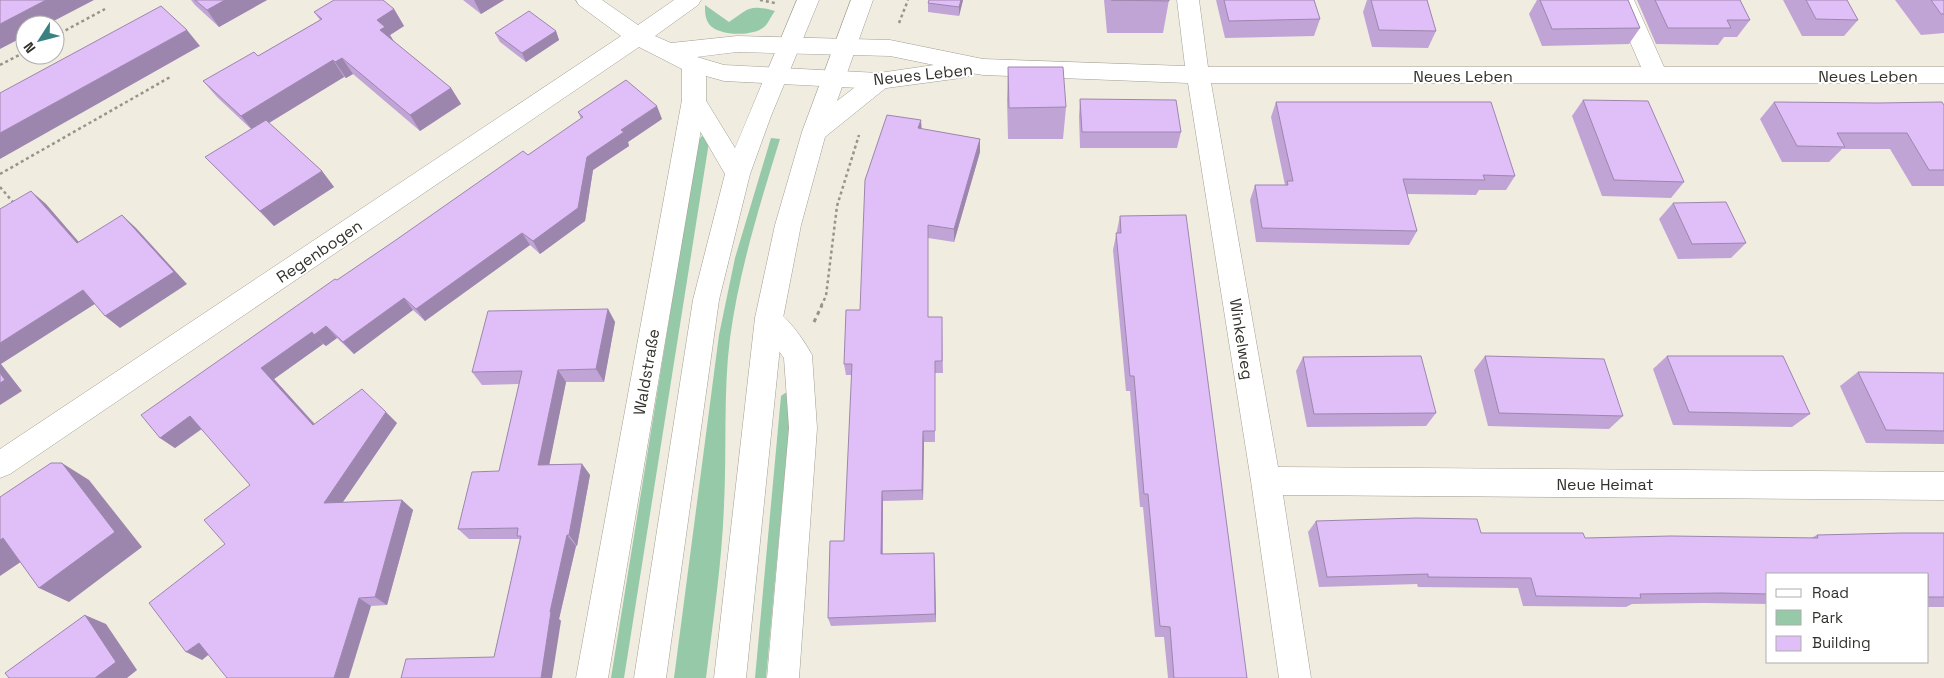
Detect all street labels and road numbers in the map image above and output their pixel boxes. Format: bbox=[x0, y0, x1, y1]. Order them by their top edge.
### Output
street label: Neues Leben bbox=[872, 59, 974, 90]
street label: Neues Leben bbox=[1413, 66, 1513, 87]
street label: Neues Leben bbox=[1818, 66, 1918, 87]
street label: Regenbogen bbox=[272, 215, 366, 288]
street label: Winkelweg bbox=[1225, 297, 1258, 381]
street label: Waldstraße bbox=[629, 327, 664, 417]
street label: Neue Heimat bbox=[1556, 474, 1654, 495]

